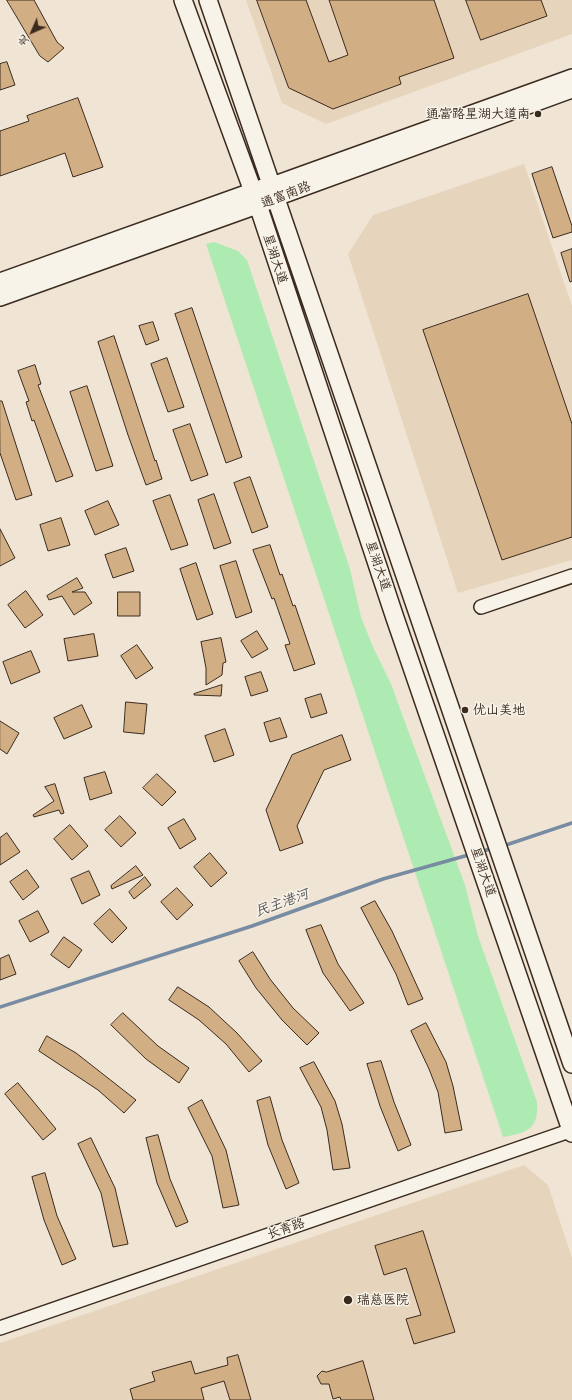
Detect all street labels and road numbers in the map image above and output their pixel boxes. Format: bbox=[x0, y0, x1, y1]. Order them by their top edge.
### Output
street label: 通富南路 bbox=[259, 178, 313, 212]
street label: 星湖大道 bbox=[260, 232, 290, 286]
street label: 星湖大道 bbox=[362, 539, 394, 593]
street label: 星湖大道 bbox=[467, 845, 499, 899]
street label: 长青路 bbox=[265, 1215, 307, 1243]

